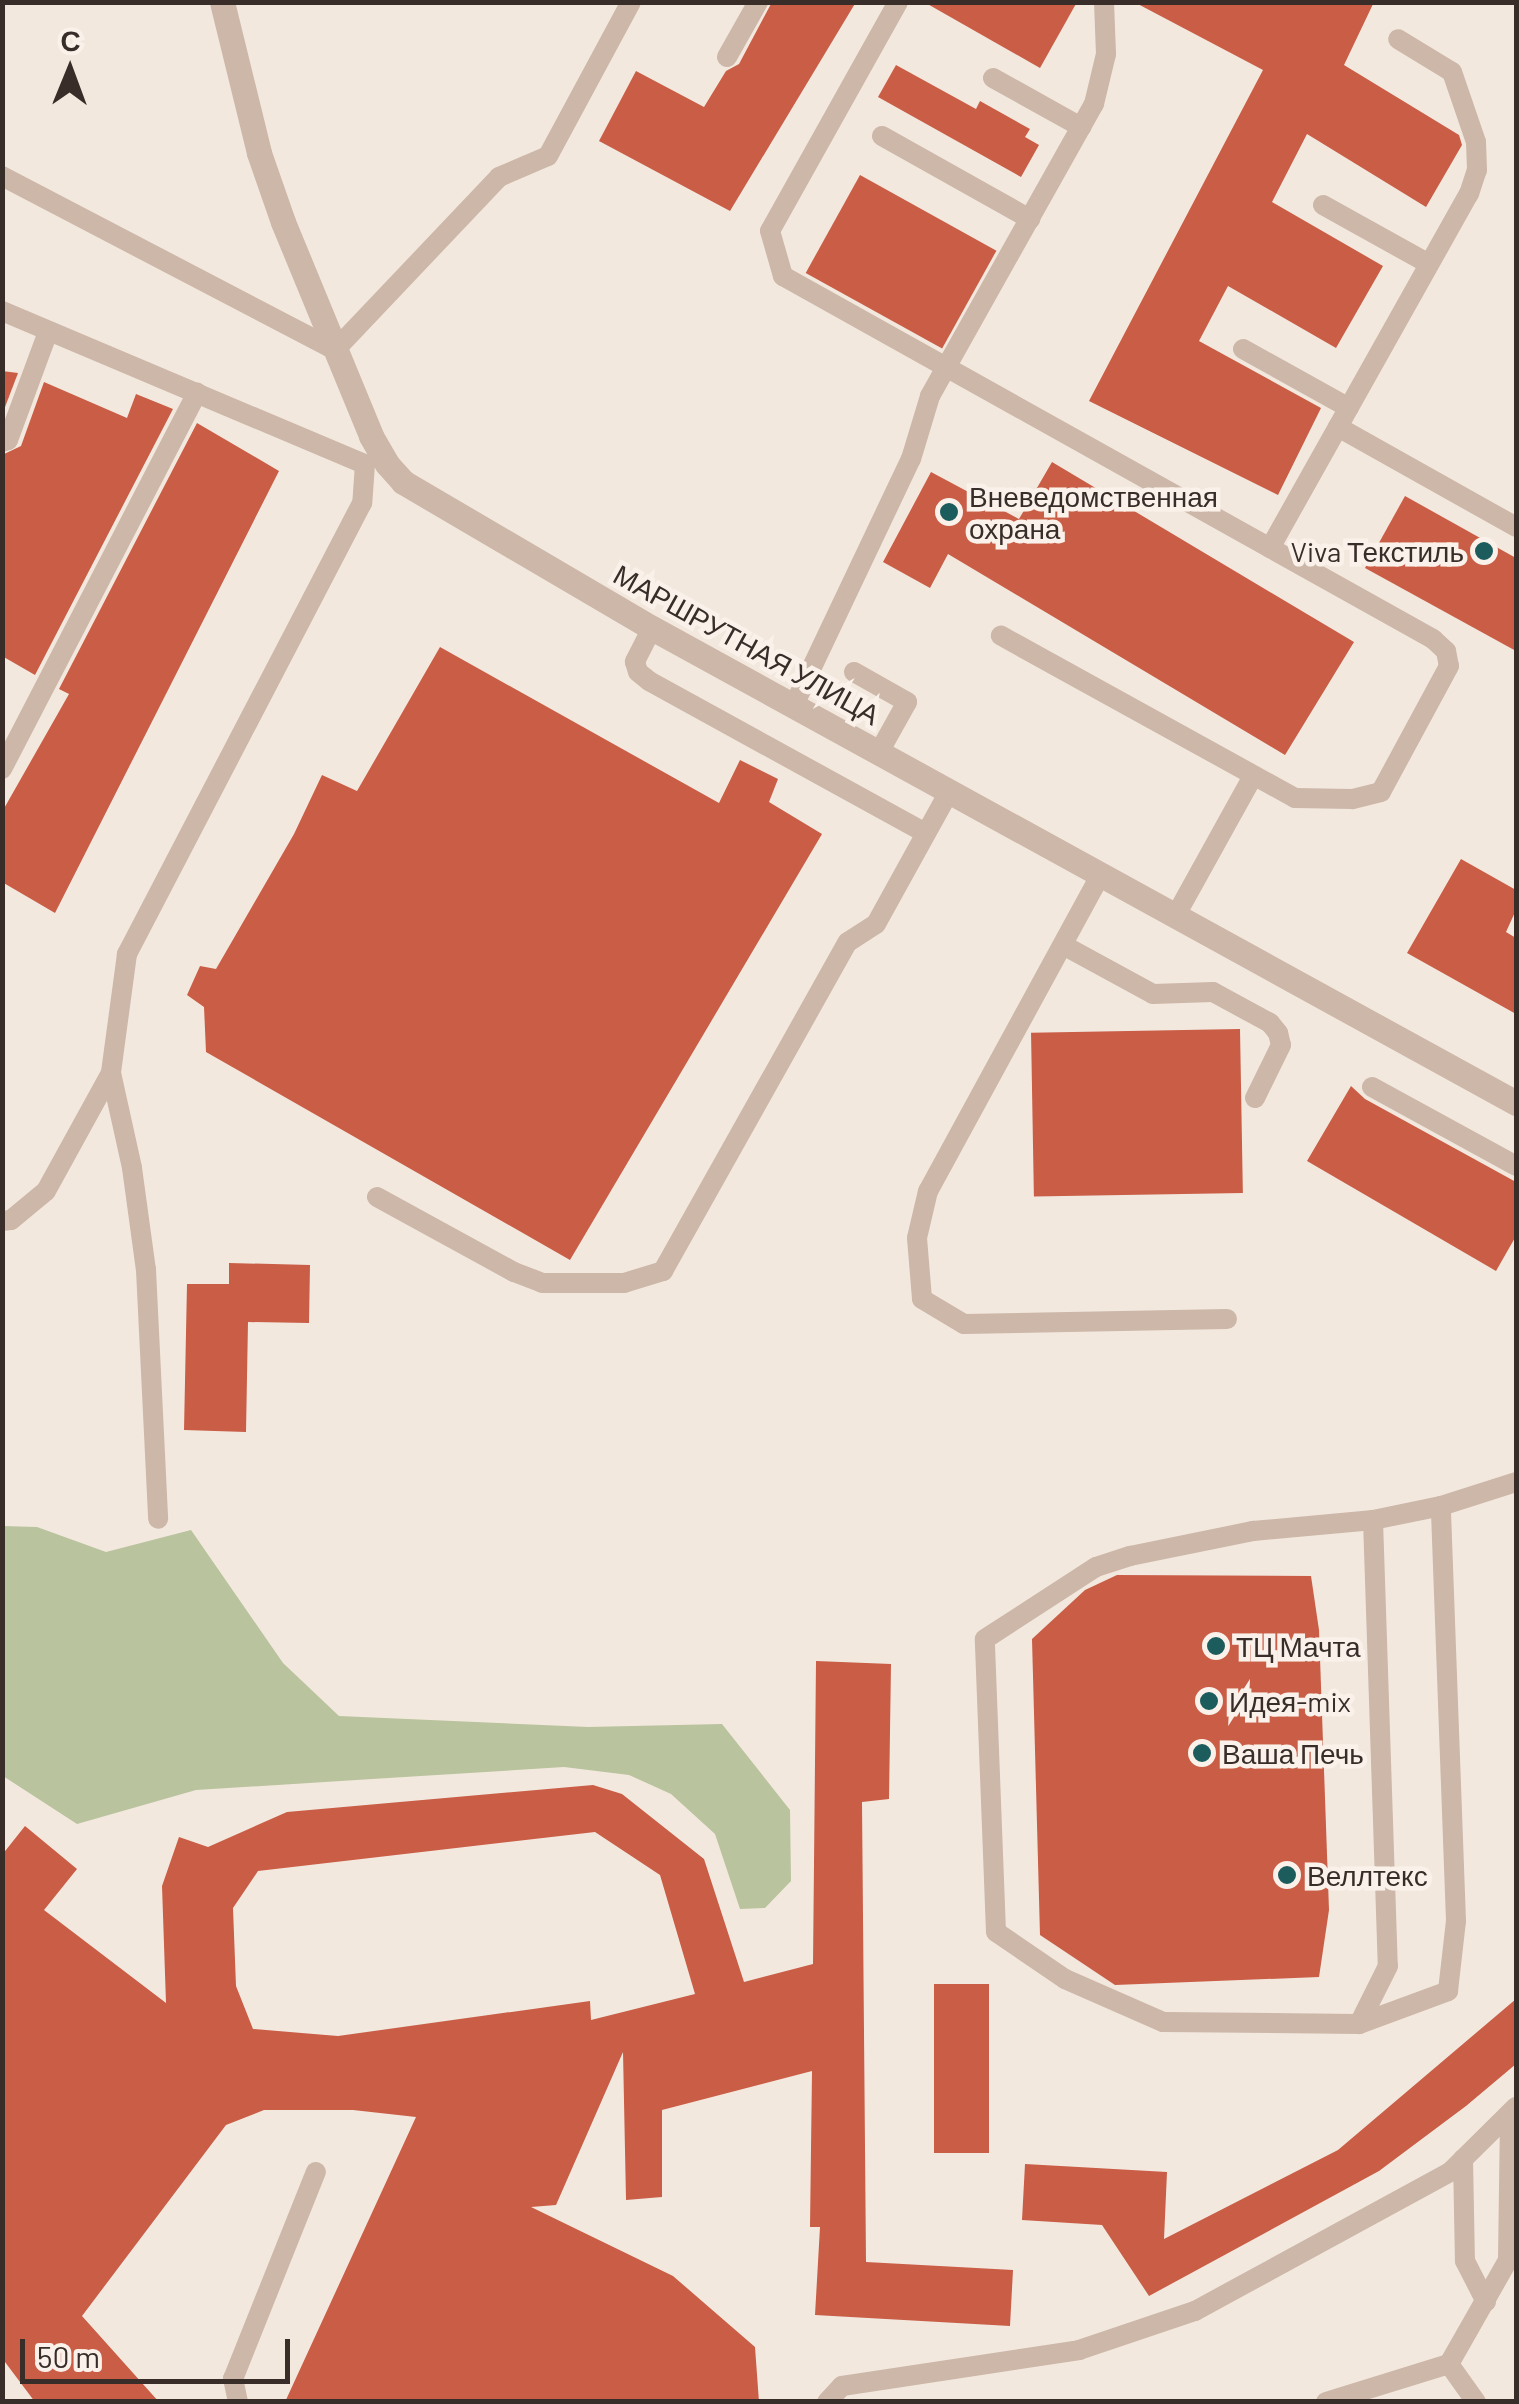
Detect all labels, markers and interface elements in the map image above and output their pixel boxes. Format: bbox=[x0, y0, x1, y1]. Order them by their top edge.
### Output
north arrow bbox=[20, 20, 120, 120]
text: С bbox=[60, 23, 81, 57]
place label: Вневедомственная охрана bbox=[969, 479, 1218, 545]
marker: Вневедомственная охрана bbox=[938, 501, 960, 523]
place label: Viva Текстиль bbox=[1290, 534, 1464, 568]
marker: Viva Текстиль bbox=[1473, 540, 1495, 562]
street label: МАРШРУТНАЯ УЛИЦА bbox=[608, 557, 886, 731]
place label: ТЦ Мачта bbox=[1236, 1629, 1361, 1663]
marker: ТЦ Мачта bbox=[1205, 1635, 1227, 1657]
place label: Идея-mix bbox=[1229, 1684, 1351, 1718]
marker: Идея-mix bbox=[1198, 1690, 1220, 1712]
place label: Ваша Печь bbox=[1222, 1736, 1364, 1770]
marker: Ваша Печь bbox=[1191, 1742, 1213, 1764]
place label: Веллтекс bbox=[1307, 1858, 1428, 1892]
marker: Веллтекс bbox=[1276, 1864, 1298, 1886]
scale bar bbox=[25, 2319, 295, 2381]
text: 50 m bbox=[37, 2338, 100, 2374]

